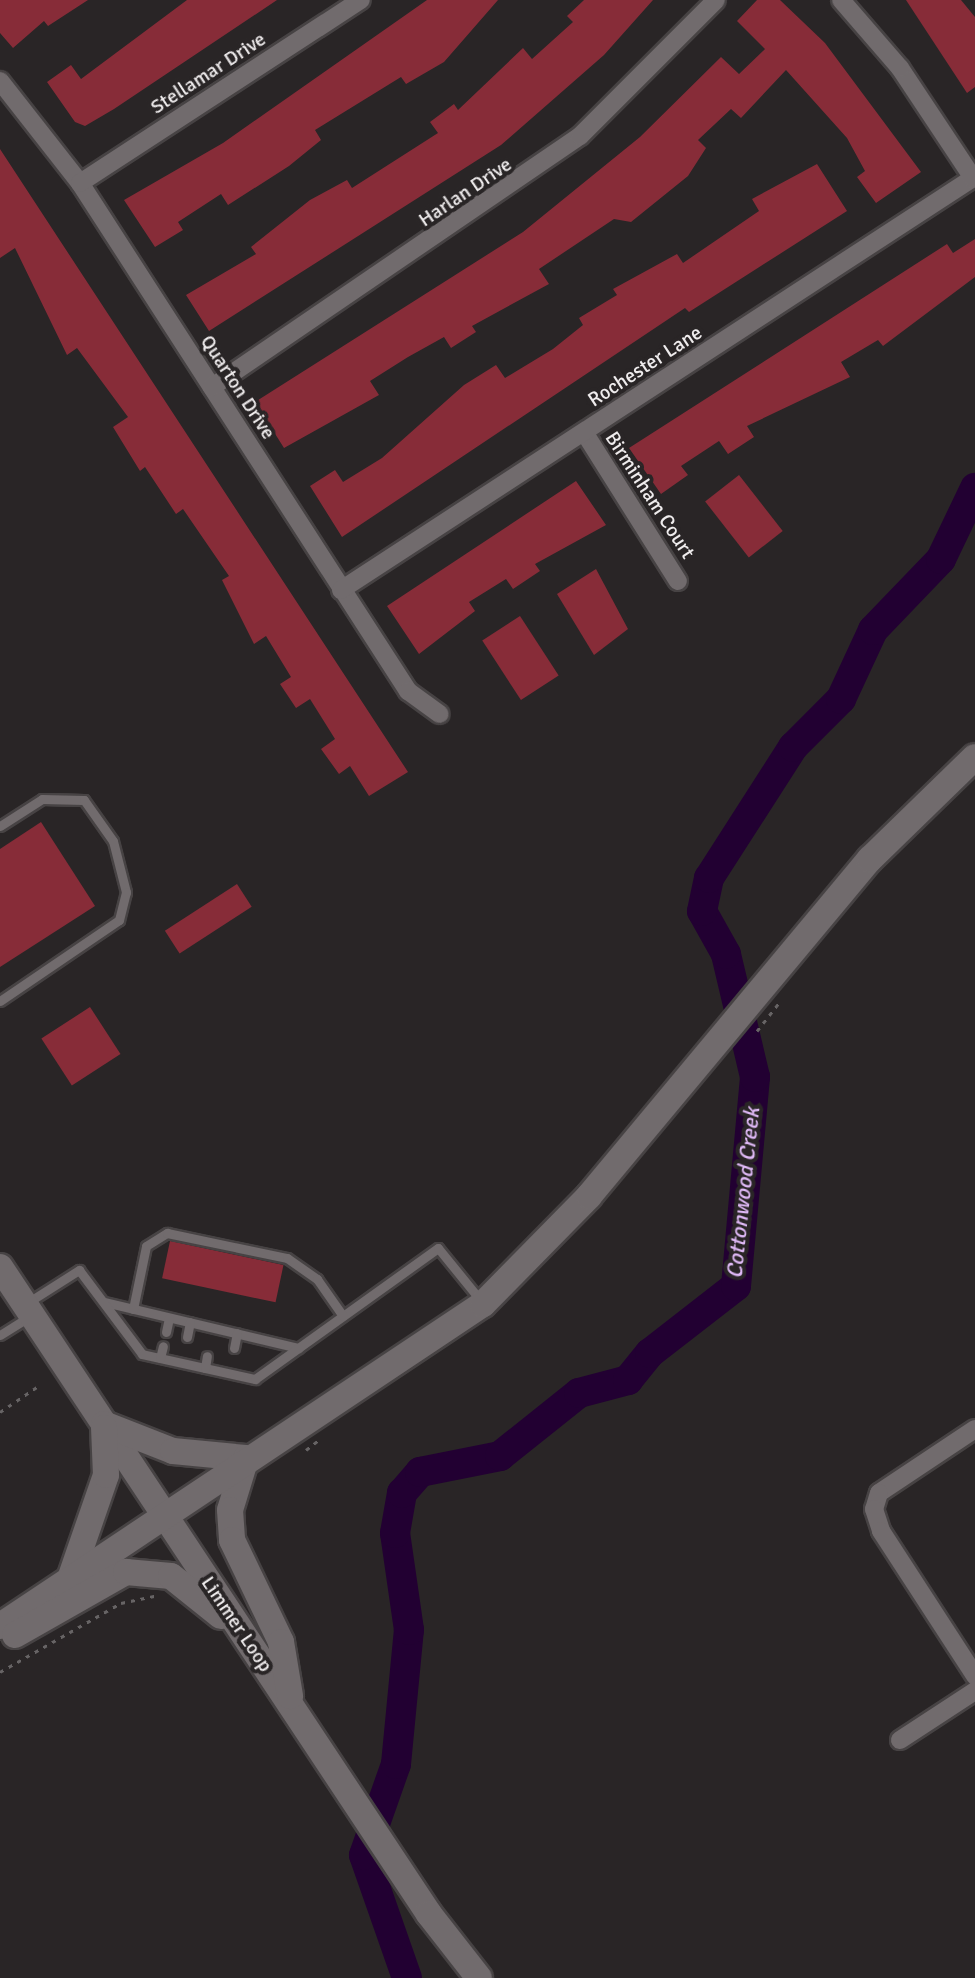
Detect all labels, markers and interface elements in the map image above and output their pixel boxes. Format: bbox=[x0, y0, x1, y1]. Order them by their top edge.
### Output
street label: Stellamar Drive bbox=[146, 27, 270, 119]
street label: Harlan Drive bbox=[414, 152, 516, 232]
street label: Rochester Lane bbox=[583, 320, 707, 412]
street label: Quarton Drive bbox=[195, 331, 281, 443]
street label: Birminham Court bbox=[600, 427, 700, 563]
water label: Cottonwood Creek bbox=[721, 1106, 765, 1280]
street label: Limmer Loop bbox=[196, 1572, 278, 1676]

